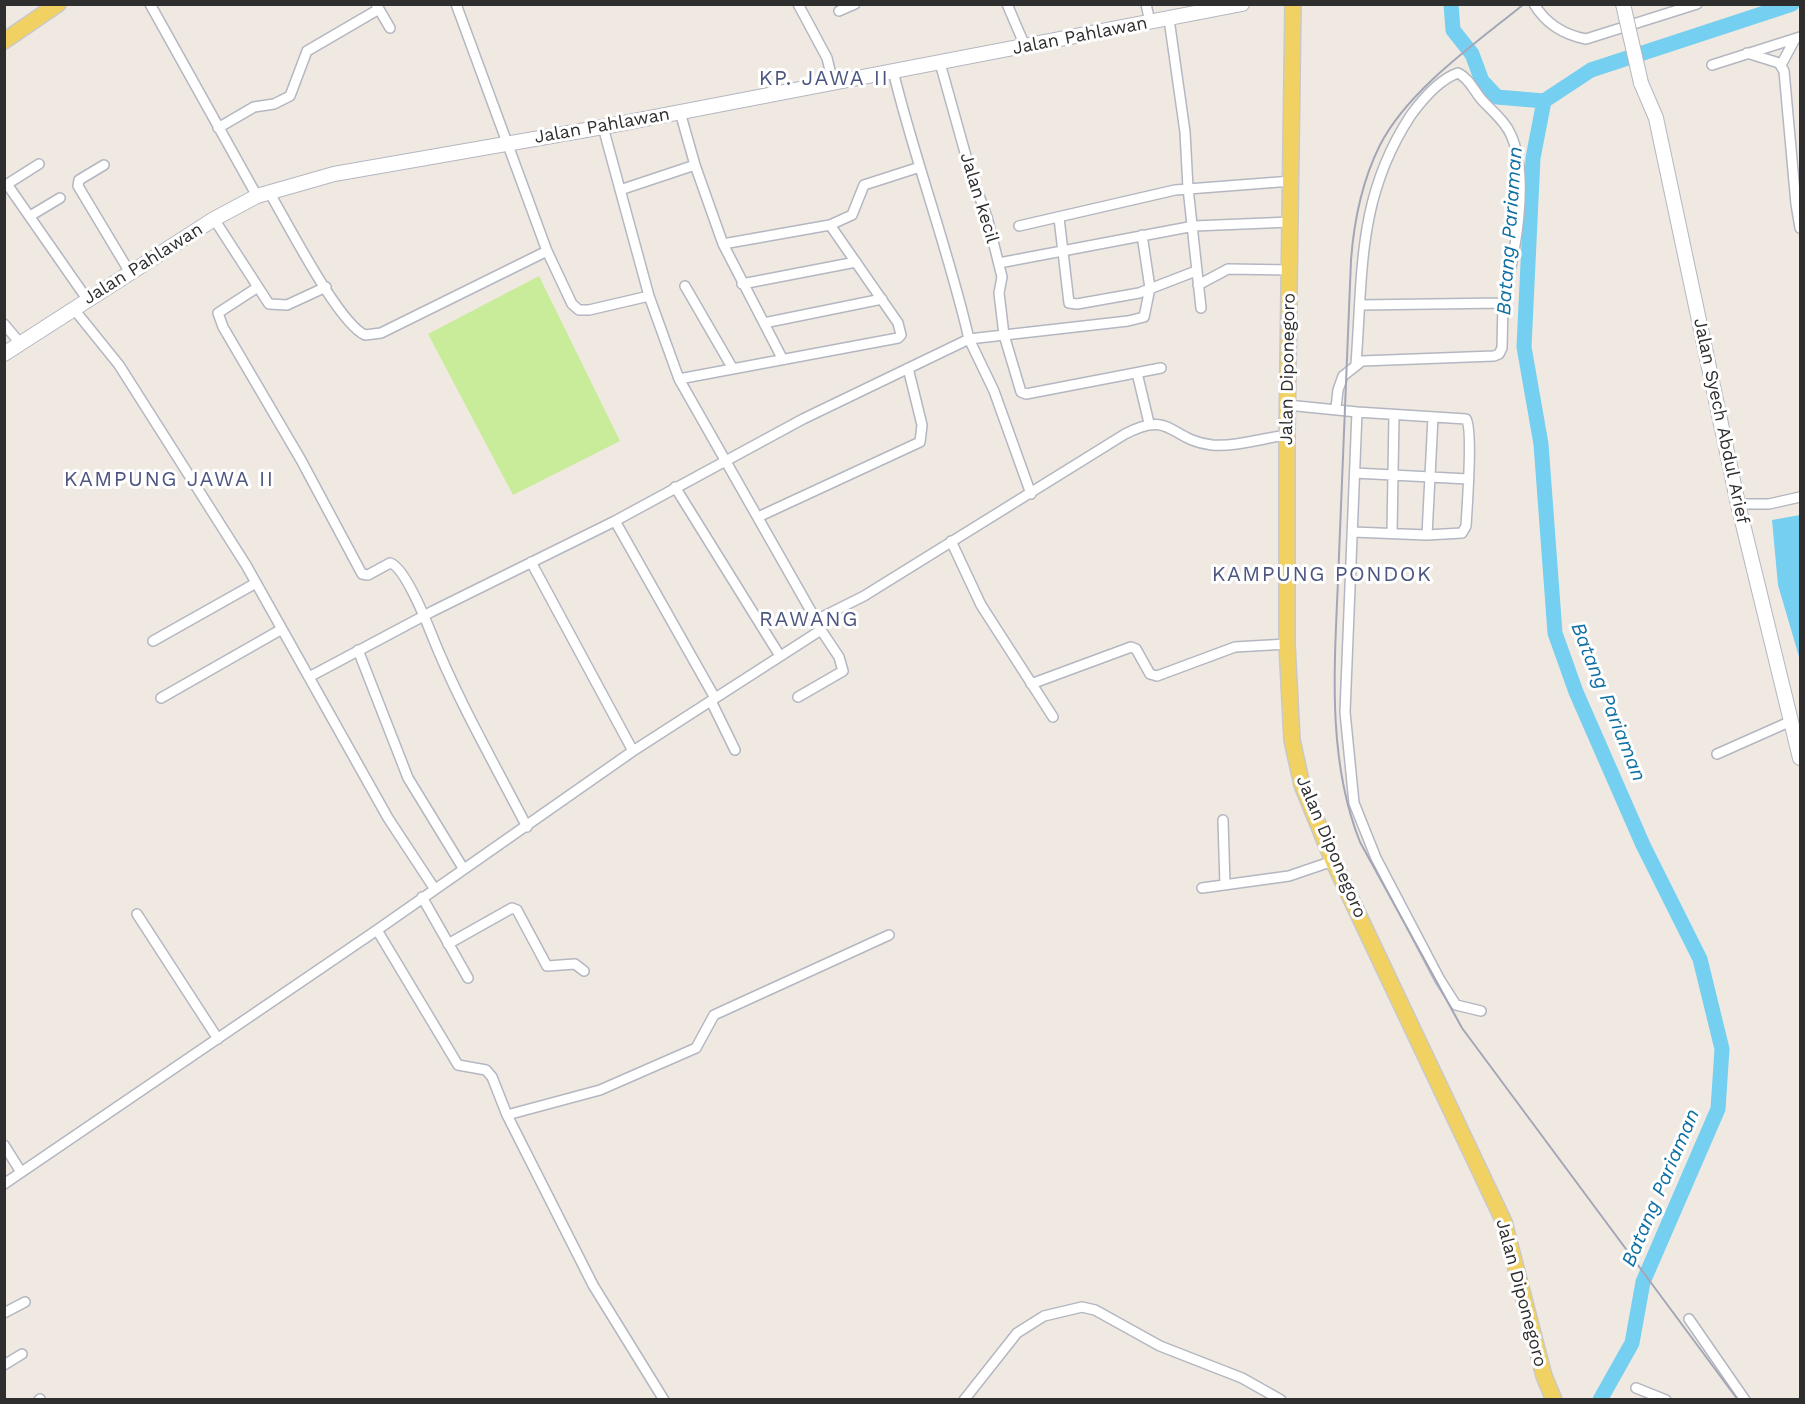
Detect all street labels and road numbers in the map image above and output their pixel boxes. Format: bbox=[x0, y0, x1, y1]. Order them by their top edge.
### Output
street label: Jalan Pahlawan bbox=[1011, 12, 1149, 60]
street label: Jalan Pahlawan bbox=[533, 103, 671, 149]
street label: Jalan kecil bbox=[955, 150, 1003, 246]
street label: Jalan Pahlawan bbox=[79, 219, 207, 309]
street label: Jalan Diponegoro bbox=[1276, 293, 1300, 445]
street label: Jalan Syech Abdul Arief bbox=[1689, 316, 1753, 526]
street label: Jalan Diponegoro bbox=[1291, 773, 1371, 921]
street label: Jalan Diponegoro bbox=[1491, 1217, 1551, 1369]

